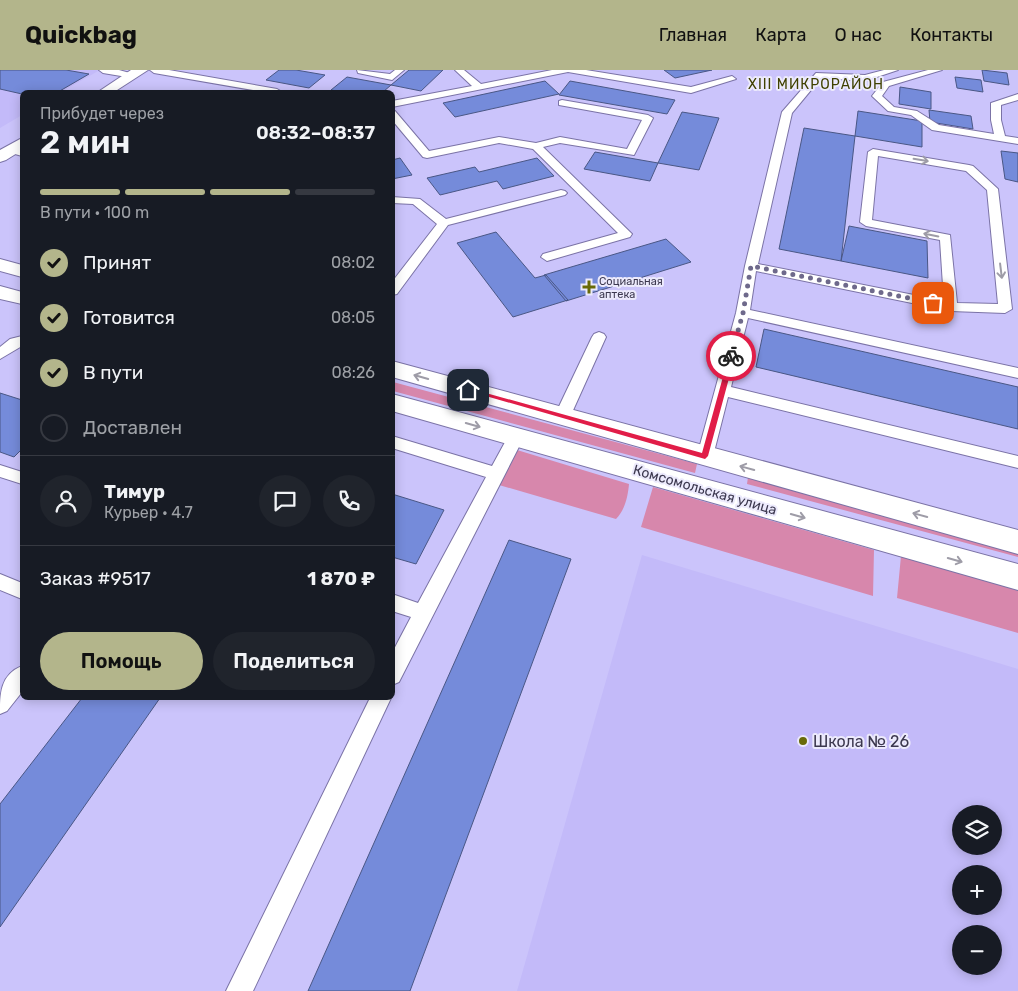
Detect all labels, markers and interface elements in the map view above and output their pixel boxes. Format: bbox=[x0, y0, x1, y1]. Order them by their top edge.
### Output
text: Quickbag bbox=[25, 21, 137, 49]
text: Главная bbox=[659, 24, 727, 46]
text: Карта bbox=[755, 24, 807, 46]
text: О нас bbox=[835, 24, 882, 46]
text: Контакты bbox=[910, 24, 993, 46]
district label: XIII МИКРОРАЙОН bbox=[748, 75, 884, 93]
text: Прибудет через bbox=[40, 104, 164, 123]
text: 08:32–08:37 bbox=[256, 121, 375, 144]
text: 2 мин bbox=[40, 123, 131, 161]
one-way arrow bbox=[913, 156, 929, 166]
text: В пути · 100 m bbox=[40, 203, 149, 222]
one-way arrow bbox=[924, 230, 940, 239]
icon: check bbox=[40, 249, 68, 277]
text: Принят bbox=[83, 251, 151, 274]
text: 08:02 bbox=[331, 253, 375, 272]
one-way arrow bbox=[996, 263, 1006, 279]
place label: Социальная аптека bbox=[599, 275, 663, 301]
marker: Социальная аптека bbox=[583, 281, 595, 293]
pin bbox=[912, 282, 954, 324]
icon: bag bbox=[919, 289, 947, 317]
icon: check bbox=[40, 304, 68, 332]
text: Готовится bbox=[83, 306, 175, 329]
text: 08:05 bbox=[331, 308, 375, 327]
courier bbox=[706, 331, 756, 381]
icon: bike bbox=[717, 342, 745, 370]
icon: check bbox=[40, 359, 68, 387]
text: В пути bbox=[83, 361, 143, 384]
text: 08:26 bbox=[332, 363, 375, 382]
pin bbox=[447, 369, 489, 411]
one-way arrow bbox=[414, 372, 430, 382]
icon: home bbox=[454, 376, 482, 404]
text: Доставлен bbox=[83, 416, 182, 439]
one-way arrow bbox=[465, 420, 481, 430]
street label: Комсомольская улица bbox=[631, 461, 779, 519]
one-way arrow bbox=[739, 463, 755, 472]
button: person bbox=[40, 475, 92, 527]
button: chat bbox=[259, 475, 311, 527]
button: phone bbox=[323, 475, 375, 527]
text: Тимур bbox=[104, 480, 165, 503]
text: Курьер · 4.7 bbox=[104, 503, 193, 522]
one-way arrow bbox=[913, 510, 929, 519]
one-way arrow bbox=[790, 511, 806, 521]
one-way arrow bbox=[946, 555, 962, 565]
text: Заказ #9517 bbox=[40, 567, 151, 590]
text: 1 870 ₽ bbox=[307, 567, 375, 590]
button: Помощь bbox=[40, 632, 203, 690]
button: Поделиться bbox=[213, 632, 375, 690]
place label: Школа № 26 bbox=[813, 732, 909, 751]
marker: Школа № 26 bbox=[797, 735, 809, 747]
map controls bbox=[952, 805, 1002, 975]
button: layers bbox=[952, 805, 1002, 855]
button: + bbox=[952, 865, 1002, 915]
button: − bbox=[952, 925, 1002, 975]

